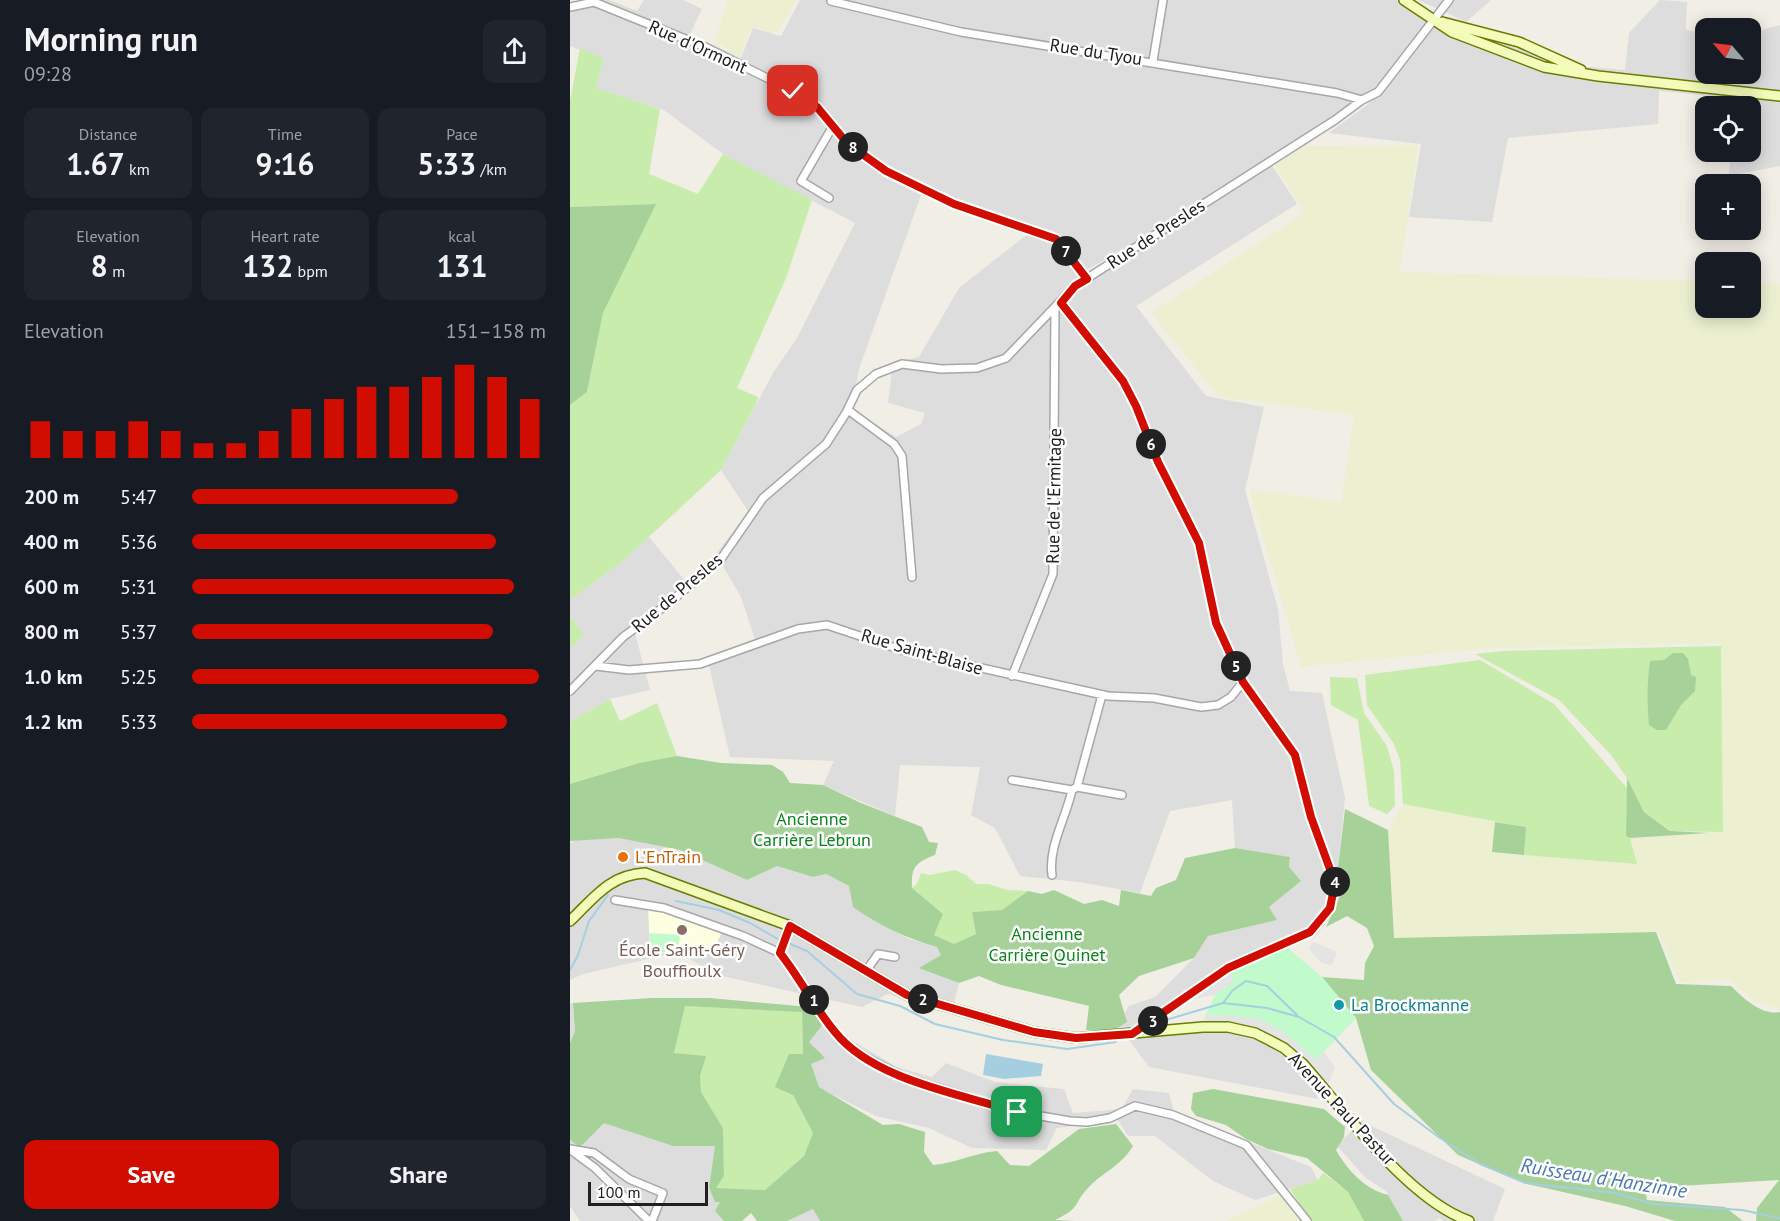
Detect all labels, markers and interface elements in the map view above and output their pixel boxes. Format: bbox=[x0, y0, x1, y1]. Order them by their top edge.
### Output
street label: Rue d'Ormont bbox=[645, 15, 751, 79]
text: Morning run bbox=[24, 17, 198, 60]
north arrow bbox=[1695, 18, 1761, 84]
map controls bbox=[1695, 18, 1761, 318]
button: share bbox=[483, 20, 546, 83]
street label: Rue du Tyou bbox=[1048, 33, 1144, 70]
text: 09:28 bbox=[24, 61, 72, 87]
pin bbox=[767, 65, 818, 116]
icon: check bbox=[776, 74, 809, 107]
button: locate bbox=[1695, 96, 1761, 162]
text: Distance bbox=[79, 124, 137, 144]
text: Time bbox=[268, 124, 302, 144]
text: Pace bbox=[446, 124, 478, 144]
pin: 8 bbox=[838, 132, 868, 162]
text: 8 bbox=[848, 137, 858, 157]
text: 1.67 bbox=[66, 144, 125, 183]
text: 9:16 bbox=[255, 144, 315, 183]
text: 5:33 bbox=[417, 144, 476, 183]
text: km bbox=[125, 159, 150, 179]
text: /km bbox=[476, 159, 507, 179]
button: + bbox=[1695, 174, 1761, 240]
street label: Rue de Presles bbox=[1102, 193, 1209, 274]
text: Elevation bbox=[76, 226, 140, 246]
text: Heart rate bbox=[250, 226, 320, 246]
text: kcal bbox=[448, 226, 476, 246]
pin: 7 bbox=[1051, 236, 1081, 266]
text: 7 bbox=[1061, 241, 1071, 261]
text: 8 bbox=[91, 246, 108, 285]
text: 132 bbox=[242, 246, 293, 285]
text: 131 bbox=[436, 246, 488, 285]
button: − bbox=[1695, 252, 1761, 318]
text: m bbox=[108, 261, 125, 281]
text: bpm bbox=[293, 261, 328, 281]
text: Elevation bbox=[24, 318, 104, 344]
text: 151–158 m bbox=[446, 318, 546, 344]
street label: Rue de l'Ermitage bbox=[1041, 428, 1066, 564]
pin: 6 bbox=[1136, 429, 1166, 459]
text: 6 bbox=[1146, 434, 1156, 454]
text: 200 m bbox=[24, 484, 79, 510]
text: 5:47 bbox=[120, 484, 157, 510]
text: 400 m bbox=[24, 529, 79, 555]
text: 5:36 bbox=[120, 529, 157, 555]
street label: Rue de Presles bbox=[626, 548, 727, 637]
text: 600 m bbox=[24, 574, 79, 600]
text: 5:31 bbox=[120, 574, 157, 600]
text: 800 m bbox=[24, 619, 79, 645]
text: 5:37 bbox=[120, 619, 157, 645]
street label: Rue Saint-Blaise bbox=[859, 623, 986, 680]
pin: 5 bbox=[1221, 651, 1251, 681]
text: 5 bbox=[1231, 656, 1241, 676]
text: 1.0 km bbox=[24, 664, 83, 690]
text: 5:25 bbox=[120, 664, 157, 690]
text: 1.2 km bbox=[24, 709, 83, 735]
text: 5:33 bbox=[120, 709, 157, 735]
park label: Ancienne Carrière Lebrun bbox=[753, 807, 871, 851]
place label: L'EnTrain bbox=[635, 845, 701, 868]
marker: L'EnTrain bbox=[616, 850, 630, 864]
pin: 4 bbox=[1320, 867, 1350, 897]
text: 4 bbox=[1330, 872, 1340, 892]
park label: Ancienne Carrière Quinet bbox=[988, 922, 1106, 966]
marker: École Saint-Géry Bouffioulx bbox=[675, 923, 689, 937]
place label: École Saint-Géry Bouffioulx bbox=[619, 938, 746, 982]
pin: 2 bbox=[908, 984, 938, 1014]
pin: 1 bbox=[799, 985, 829, 1015]
text: 2 bbox=[918, 989, 928, 1009]
text: 1 bbox=[809, 990, 819, 1010]
place label: La Brockmanne bbox=[1351, 993, 1469, 1016]
marker: La Brockmanne bbox=[1332, 998, 1346, 1012]
pin: 3 bbox=[1138, 1006, 1168, 1036]
text: 3 bbox=[1148, 1011, 1158, 1031]
street label: Avenue Paul Pastur bbox=[1284, 1047, 1401, 1170]
pin bbox=[991, 1086, 1042, 1137]
icon: arrive bbox=[1000, 1095, 1033, 1128]
button: Save bbox=[24, 1140, 279, 1209]
button: Share bbox=[291, 1140, 546, 1209]
water label: Ruisseau d'Hanzinne bbox=[1519, 1152, 1690, 1204]
scale bar bbox=[588, 1179, 708, 1206]
text: 100 m bbox=[597, 1182, 640, 1202]

